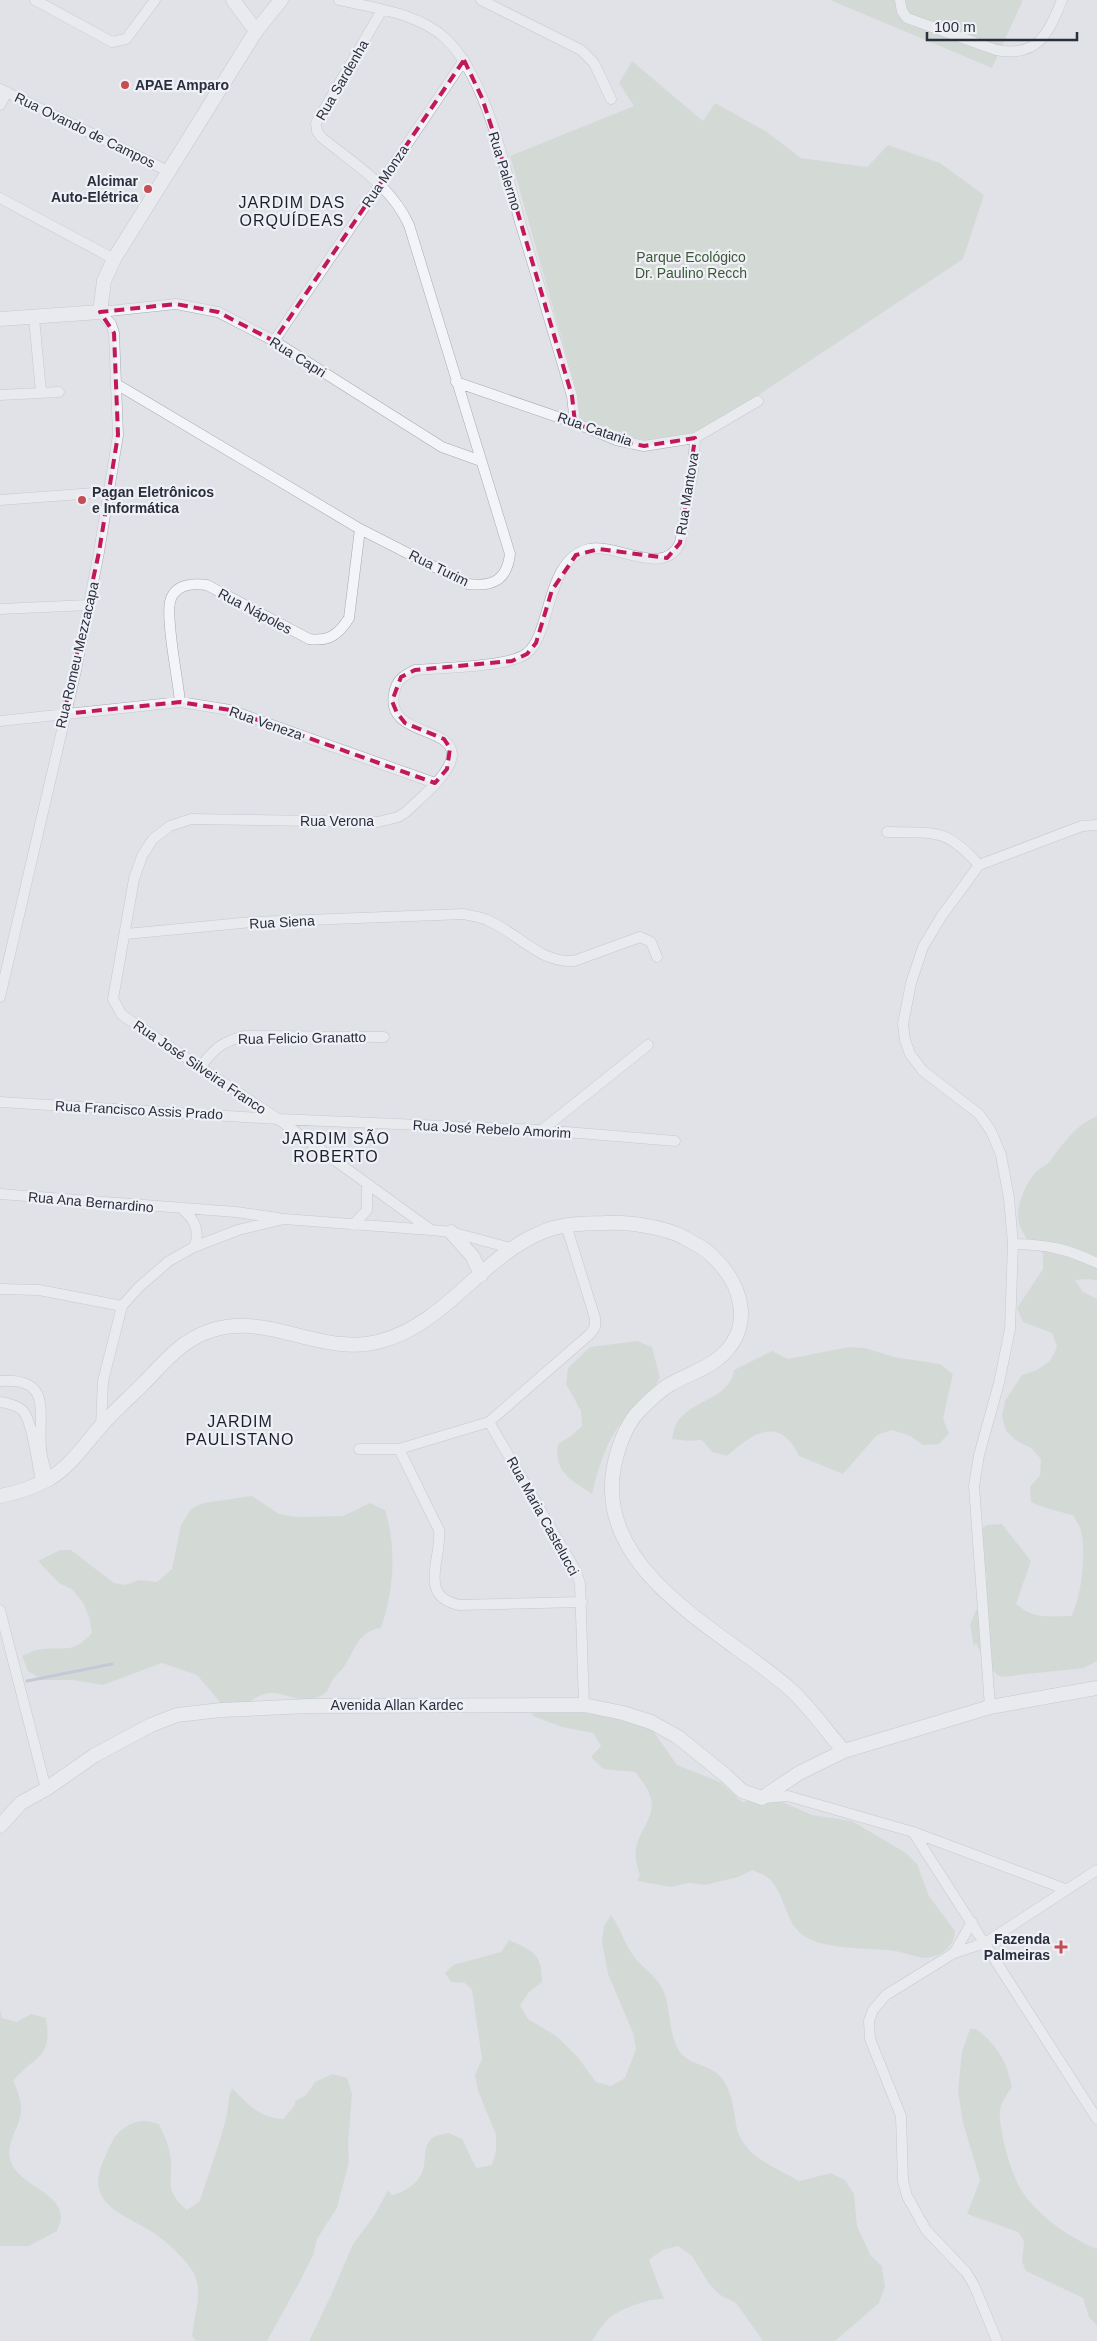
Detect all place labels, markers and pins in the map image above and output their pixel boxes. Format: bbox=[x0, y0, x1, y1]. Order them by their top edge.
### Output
place label: APAE Amparo bbox=[135, 77, 229, 93]
marker: APAE Amparo bbox=[119, 79, 131, 91]
place label: Alcimar Auto-Elétrica bbox=[51, 173, 139, 205]
marker: Alcimar Auto-Elétrica bbox=[142, 183, 154, 195]
place label: Pagan Eletrônicos e Informática bbox=[92, 484, 214, 516]
marker: Pagan Eletrônicos e Informática bbox=[76, 494, 88, 506]
place label: Fazenda Palmeiras bbox=[984, 1931, 1050, 1963]
marker: Fazenda Palmeiras bbox=[1054, 1940, 1068, 1954]

